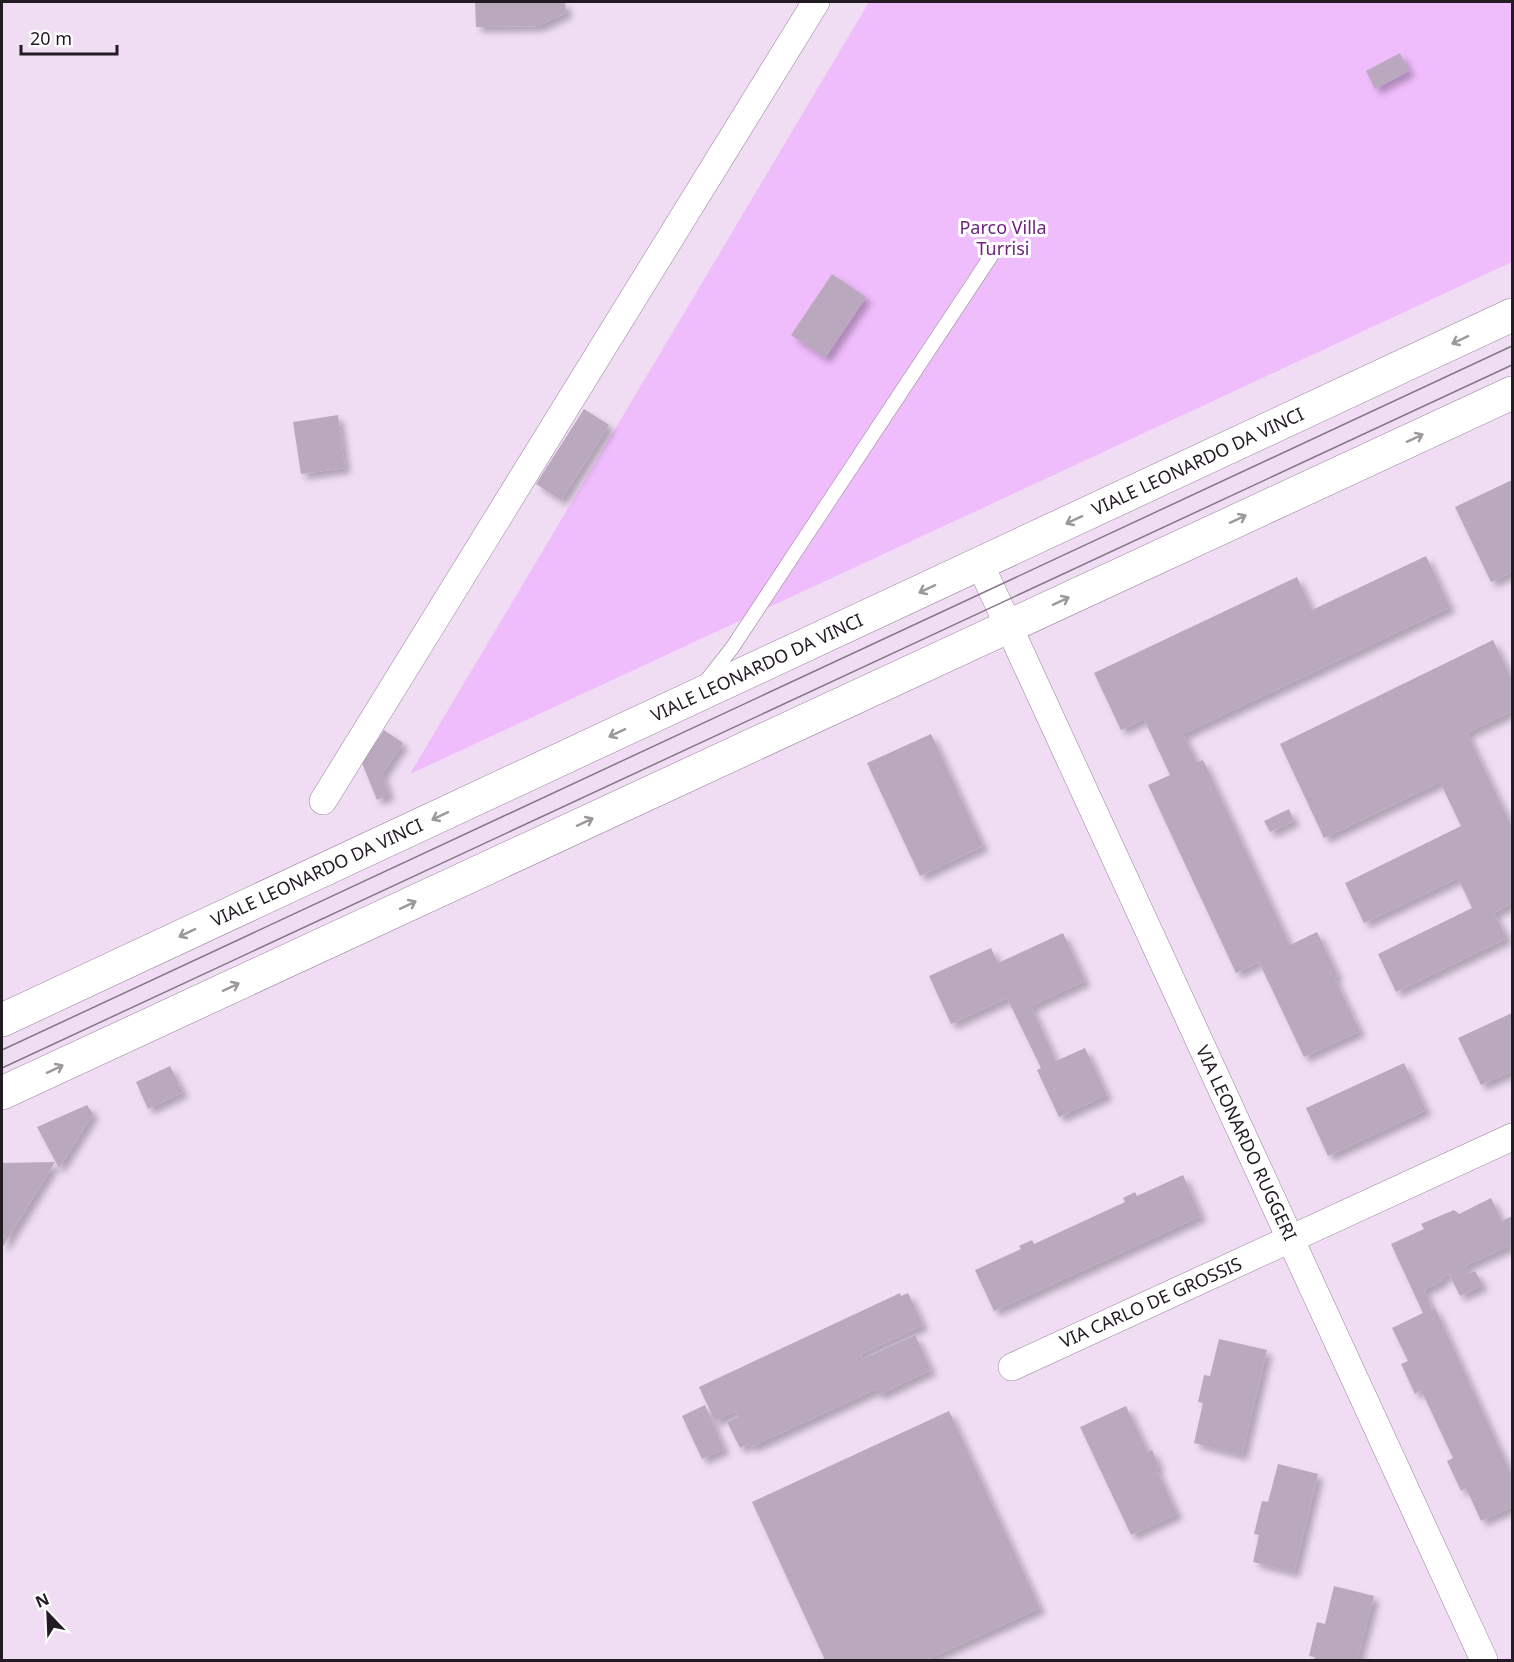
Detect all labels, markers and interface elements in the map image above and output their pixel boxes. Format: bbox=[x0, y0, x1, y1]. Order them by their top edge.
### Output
scale bar bbox=[21, 18, 117, 56]
text: 20 m bbox=[30, 26, 72, 50]
park label: Parco Villa Turrisi bbox=[959, 215, 1047, 260]
one-way arrow bbox=[1451, 334, 1469, 346]
street label: VIALE LEONARDO DA VINCI bbox=[1088, 401, 1307, 521]
one-way arrow bbox=[1406, 431, 1424, 443]
one-way arrow bbox=[1229, 513, 1247, 525]
one-way arrow bbox=[1065, 515, 1083, 527]
one-way arrow bbox=[918, 583, 936, 595]
one-way arrow bbox=[1052, 595, 1070, 607]
street label: VIALE LEONARDO DA VINCI bbox=[647, 607, 866, 727]
one-way arrow bbox=[608, 728, 626, 740]
one-way arrow bbox=[432, 810, 450, 822]
street label: VIALE LEONARDO DA VINCI bbox=[207, 812, 426, 932]
one-way arrow bbox=[576, 816, 594, 828]
one-way arrow bbox=[399, 898, 417, 910]
one-way arrow bbox=[179, 928, 197, 940]
one-way arrow bbox=[222, 980, 240, 992]
street label: VIA LEONARDO RUGGERI bbox=[1191, 1041, 1303, 1244]
one-way arrow bbox=[45, 1062, 63, 1074]
street label: VIA CARLO DE GROSSIS bbox=[1056, 1251, 1246, 1353]
north arrow bbox=[18, 1584, 78, 1644]
text: N bbox=[32, 1588, 52, 1613]

